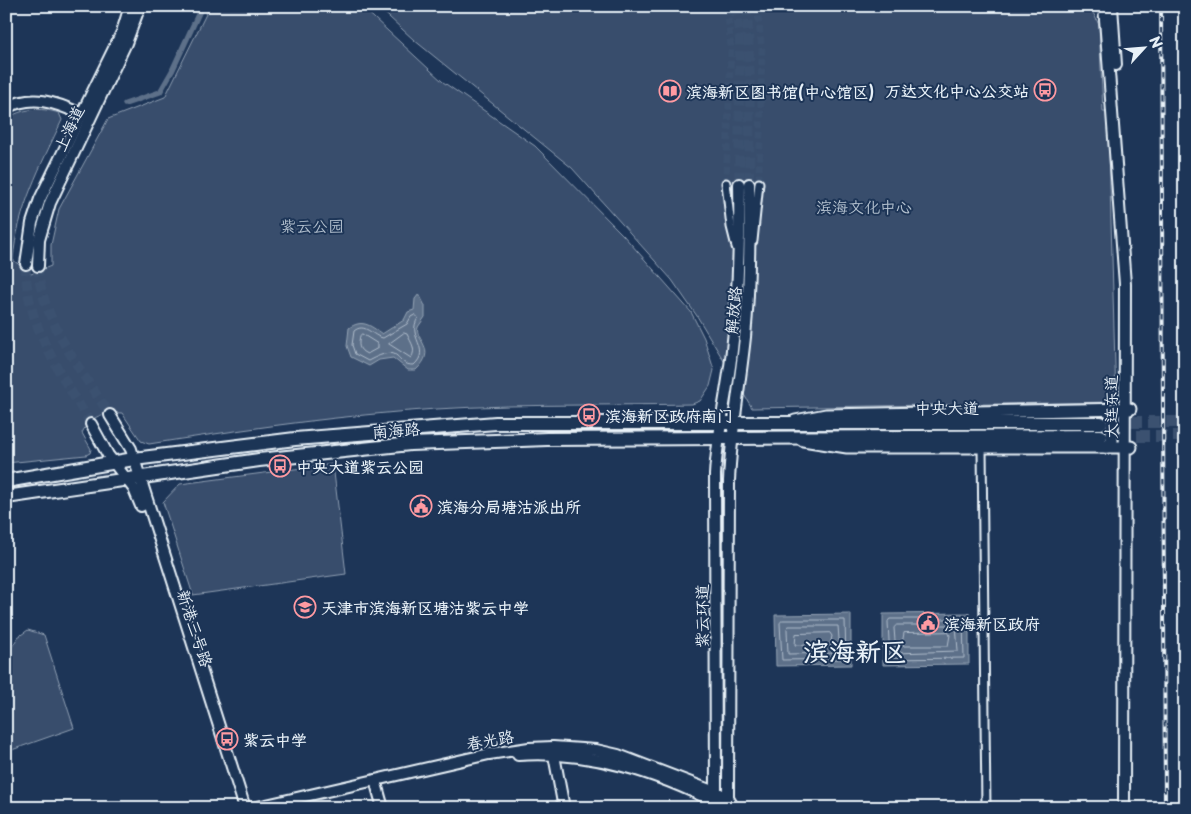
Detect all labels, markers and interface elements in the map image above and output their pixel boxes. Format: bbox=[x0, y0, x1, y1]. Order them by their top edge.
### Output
north arrow bbox=[1118, 22, 1168, 72]
text: N bbox=[1144, 32, 1168, 52]
place label: 万达文化中心公交站 bbox=[885, 78, 1029, 102]
bus stop icon: 万达文化中心公交站 bbox=[1033, 78, 1057, 102]
library icon: 滨海新区图书馆(中心馆区) bbox=[658, 79, 682, 103]
place label: 滨海新区图书馆(中心馆区) bbox=[686, 79, 874, 103]
street label: 上海道 bbox=[47, 101, 89, 155]
park label: 滨海文化中心 bbox=[816, 194, 912, 218]
park label: 紫云公园 bbox=[280, 213, 344, 237]
street label: 解放路 bbox=[718, 285, 746, 335]
street label: 大连东道 bbox=[1098, 375, 1122, 439]
street label: 中央大道 bbox=[915, 395, 979, 419]
bus stop icon: 滨海新区政府南门 bbox=[577, 403, 601, 427]
place label: 滨海新区政府南门 bbox=[605, 403, 733, 427]
street label: 南海路 bbox=[371, 415, 421, 443]
bus stop icon: 中央大道紫云公园 bbox=[268, 454, 292, 478]
place label: 中央大道紫云公园 bbox=[296, 454, 424, 478]
public building icon: 滨海分局塘沽派出所 bbox=[409, 494, 433, 518]
place label: 滨海分局塘沽派出所 bbox=[437, 494, 581, 518]
street label: 紫云环道 bbox=[689, 584, 713, 648]
street label: 新港三号路 bbox=[172, 586, 220, 670]
school or university icon: 天津市滨海新区塘沽紫云中学 bbox=[293, 595, 317, 619]
place label: 天津市滨海新区塘沽紫云中学 bbox=[321, 595, 529, 619]
public building icon: 滨海新区政府 bbox=[916, 611, 940, 635]
place label: 滨海新区政府 bbox=[944, 611, 1040, 635]
district label: 滨海新区 bbox=[803, 631, 907, 670]
street label: 春光路 bbox=[464, 723, 516, 755]
bus stop icon: 紫云中学 bbox=[215, 727, 239, 751]
place label: 紫云中学 bbox=[243, 727, 307, 751]

